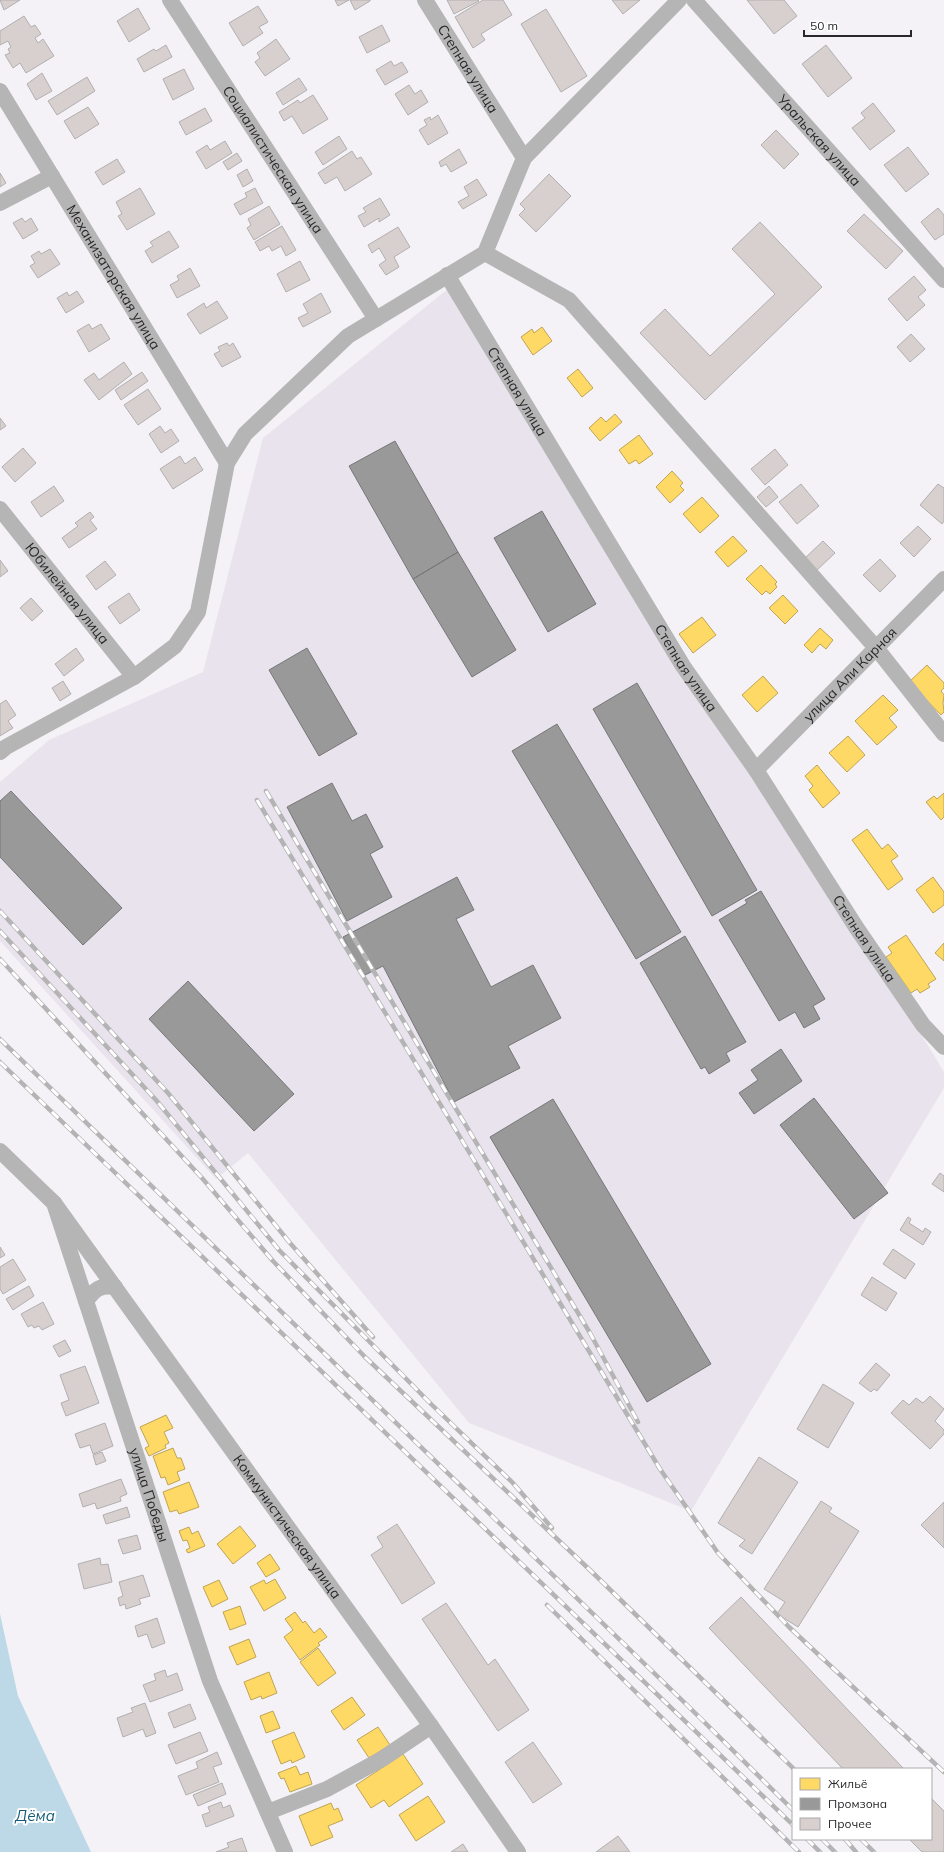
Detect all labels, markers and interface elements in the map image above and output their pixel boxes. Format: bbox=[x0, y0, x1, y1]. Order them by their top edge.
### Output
scale bar bbox=[804, 12, 911, 38]
text: 50 m bbox=[810, 18, 838, 33]
street label: Степная улица bbox=[434, 21, 502, 116]
street label: Социалистическая улица bbox=[219, 82, 327, 237]
street label: Уральская улица bbox=[773, 90, 865, 190]
street label: Механизаторская улица bbox=[63, 201, 165, 353]
street label: Степная улица bbox=[483, 343, 551, 439]
street label: Юбилейная улица bbox=[21, 539, 113, 648]
street label: Степная улица bbox=[651, 621, 721, 715]
street label: улица Али Карная bbox=[799, 623, 901, 726]
street label: Степная улица bbox=[829, 891, 900, 985]
street label: улица Победы bbox=[125, 1445, 173, 1544]
street label: Коммунистическая улица bbox=[229, 1451, 345, 1602]
legend bbox=[792, 1768, 932, 1840]
text: Жильё bbox=[828, 1776, 868, 1791]
text: Промзона bbox=[828, 1796, 887, 1811]
water label: Дёма bbox=[14, 1806, 55, 1825]
text: Прочее bbox=[828, 1816, 872, 1831]

